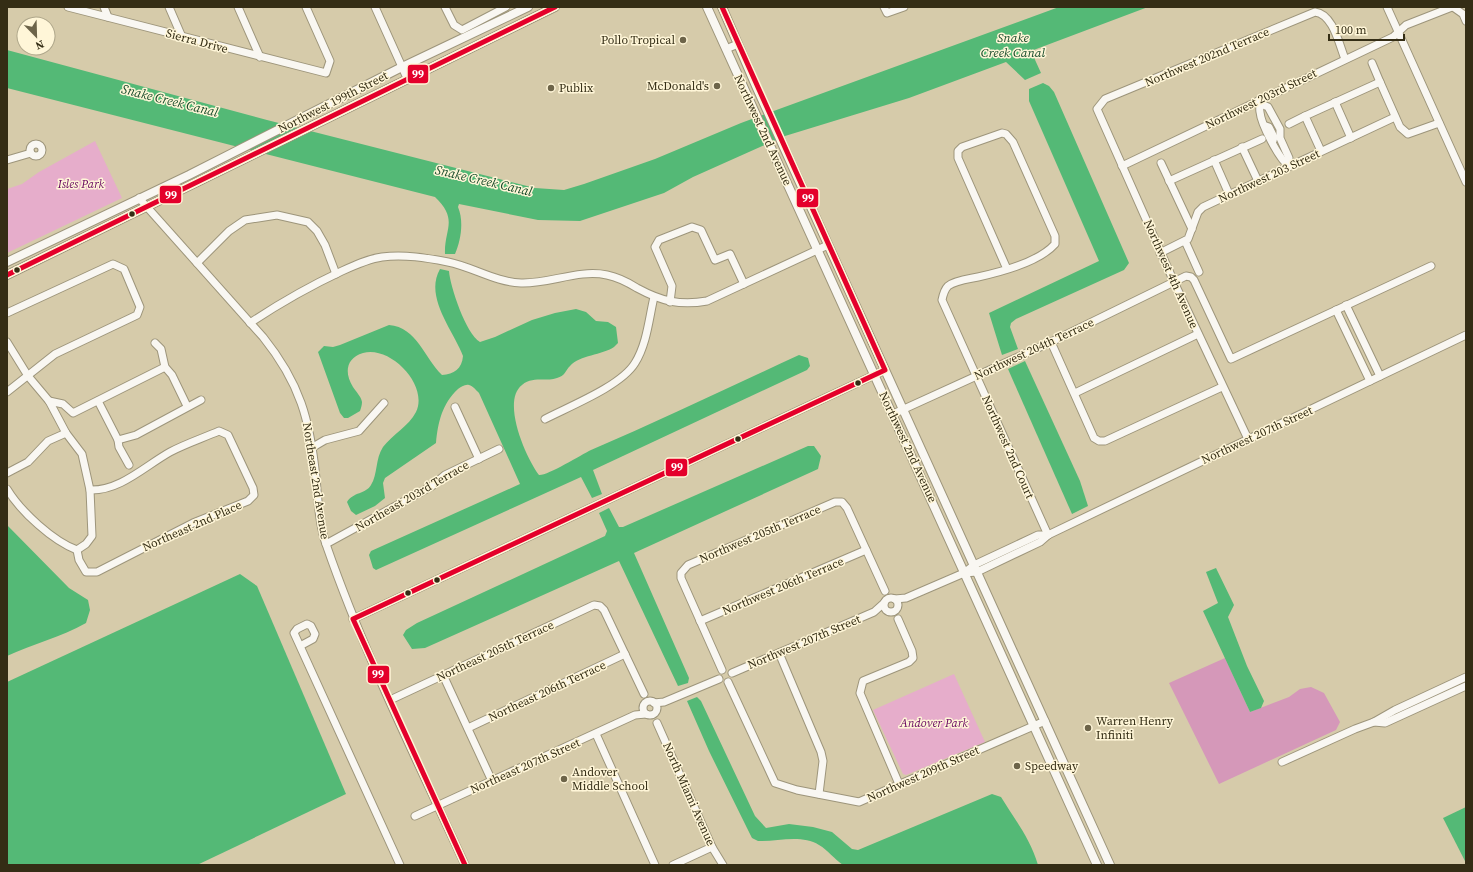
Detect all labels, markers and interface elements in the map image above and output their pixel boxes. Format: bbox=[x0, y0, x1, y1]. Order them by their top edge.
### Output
north arrow bbox=[16, 16, 56, 56]
scale bar bbox=[1329, 16, 1404, 42]
text: 100 m bbox=[1335, 22, 1367, 38]
street label: Northwest 202nd Terrace bbox=[1142, 24, 1272, 90]
street label: Sierra Drive bbox=[164, 25, 230, 57]
water label: Snake Creek Canal bbox=[981, 29, 1046, 61]
place label: Pollo Tropical bbox=[601, 32, 675, 48]
marker: Pollo Tropical bbox=[678, 35, 688, 45]
text: N bbox=[33, 36, 46, 53]
line badge: 99 bbox=[407, 64, 429, 84]
street label: Northwest 203rd Street bbox=[1203, 65, 1319, 133]
street label: Northwest 199th Street bbox=[275, 67, 391, 137]
text: 99 bbox=[412, 67, 424, 82]
street label: Northwest 2nd Avenue bbox=[730, 72, 796, 188]
place label: McDonald's bbox=[647, 78, 709, 94]
water label: Snake Creek Canal bbox=[120, 80, 220, 121]
place label: Publix bbox=[559, 80, 594, 96]
marker: McDonald's bbox=[712, 81, 722, 91]
marker: Publix bbox=[546, 83, 556, 93]
street label: Northwest 203 Street bbox=[1216, 145, 1322, 207]
water label: Snake Creek Canal bbox=[434, 161, 534, 200]
park label: Isles Park bbox=[57, 176, 105, 192]
line badge: 99 bbox=[159, 185, 182, 204]
text: 99 bbox=[165, 188, 177, 203]
line badge: 99 bbox=[796, 188, 819, 208]
text: 99 bbox=[802, 191, 814, 206]
unlabelled marker bbox=[127, 209, 137, 219]
street label: Northwest 4th Avenue bbox=[1140, 217, 1202, 331]
unlabelled marker bbox=[12, 265, 22, 275]
street label: Northwest 204th Terrace bbox=[971, 314, 1097, 384]
unlabelled marker bbox=[853, 378, 863, 388]
street label: Northwest 2nd Avenue bbox=[875, 389, 941, 505]
street label: Northwest 2nd Court bbox=[978, 393, 1038, 501]
street label: Northwest 207th Street bbox=[1199, 402, 1315, 468]
street label: Northeast 2nd Avenue bbox=[299, 421, 333, 541]
unlabelled marker bbox=[733, 434, 743, 444]
street label: Northeast 203rd Terrace bbox=[352, 457, 472, 535]
line badge: 99 bbox=[665, 458, 688, 477]
text: 99 bbox=[671, 460, 683, 475]
street label: Northeast 2nd Place bbox=[140, 497, 244, 555]
street label: Northwest 205th Terrace bbox=[697, 501, 823, 567]
street label: Northwest 206th Terrace bbox=[720, 553, 846, 619]
unlabelled marker bbox=[432, 575, 442, 585]
unlabelled marker bbox=[403, 588, 413, 598]
street label: Northwest 207th Street bbox=[745, 611, 863, 673]
street label: Northeast 205th Terrace bbox=[434, 617, 556, 685]
street label: Northeast 206th Terrace bbox=[486, 657, 608, 725]
line badge: 99 bbox=[367, 665, 390, 684]
text: 99 bbox=[372, 667, 384, 682]
place label: Warren Henry Infiniti bbox=[1096, 713, 1174, 743]
park label: Andover Park bbox=[899, 715, 968, 731]
marker: Warren Henry Infiniti bbox=[1083, 723, 1093, 733]
street label: Northeast 207th Street bbox=[468, 735, 583, 797]
street label: North Miami Avenue bbox=[659, 740, 719, 848]
street label: Northwest 209th Street bbox=[864, 742, 982, 806]
place label: Speedway bbox=[1025, 758, 1079, 774]
marker: Speedway bbox=[1012, 761, 1022, 771]
place label: Andover Middle School bbox=[572, 764, 649, 794]
marker: Andover Middle School bbox=[559, 774, 569, 784]

